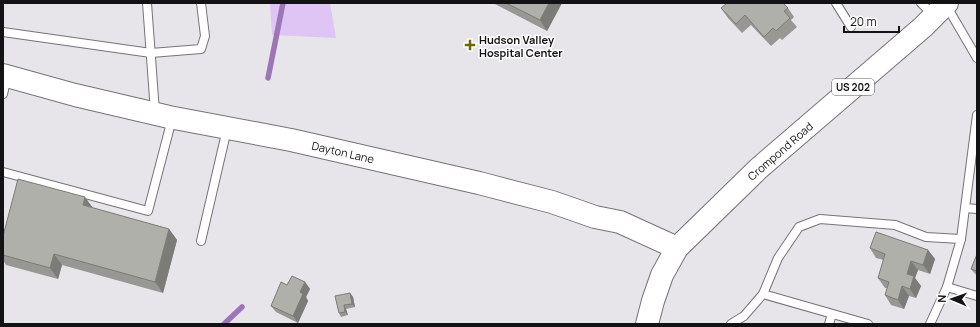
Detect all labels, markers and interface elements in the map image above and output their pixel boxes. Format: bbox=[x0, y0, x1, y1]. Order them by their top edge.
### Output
scale bar bbox=[844, 8, 899, 34]
text: 20 m bbox=[850, 13, 877, 30]
place label: Hudson Valley Hospital Center bbox=[479, 32, 563, 60]
marker: Hudson Valley Hospital Center bbox=[464, 39, 476, 51]
road number: US 202 bbox=[832, 79, 874, 95]
street label: Crompond Road bbox=[744, 118, 816, 184]
street label: Dayton Lane bbox=[310, 138, 376, 167]
north arrow bbox=[932, 279, 972, 319]
text: N bbox=[934, 294, 949, 303]

